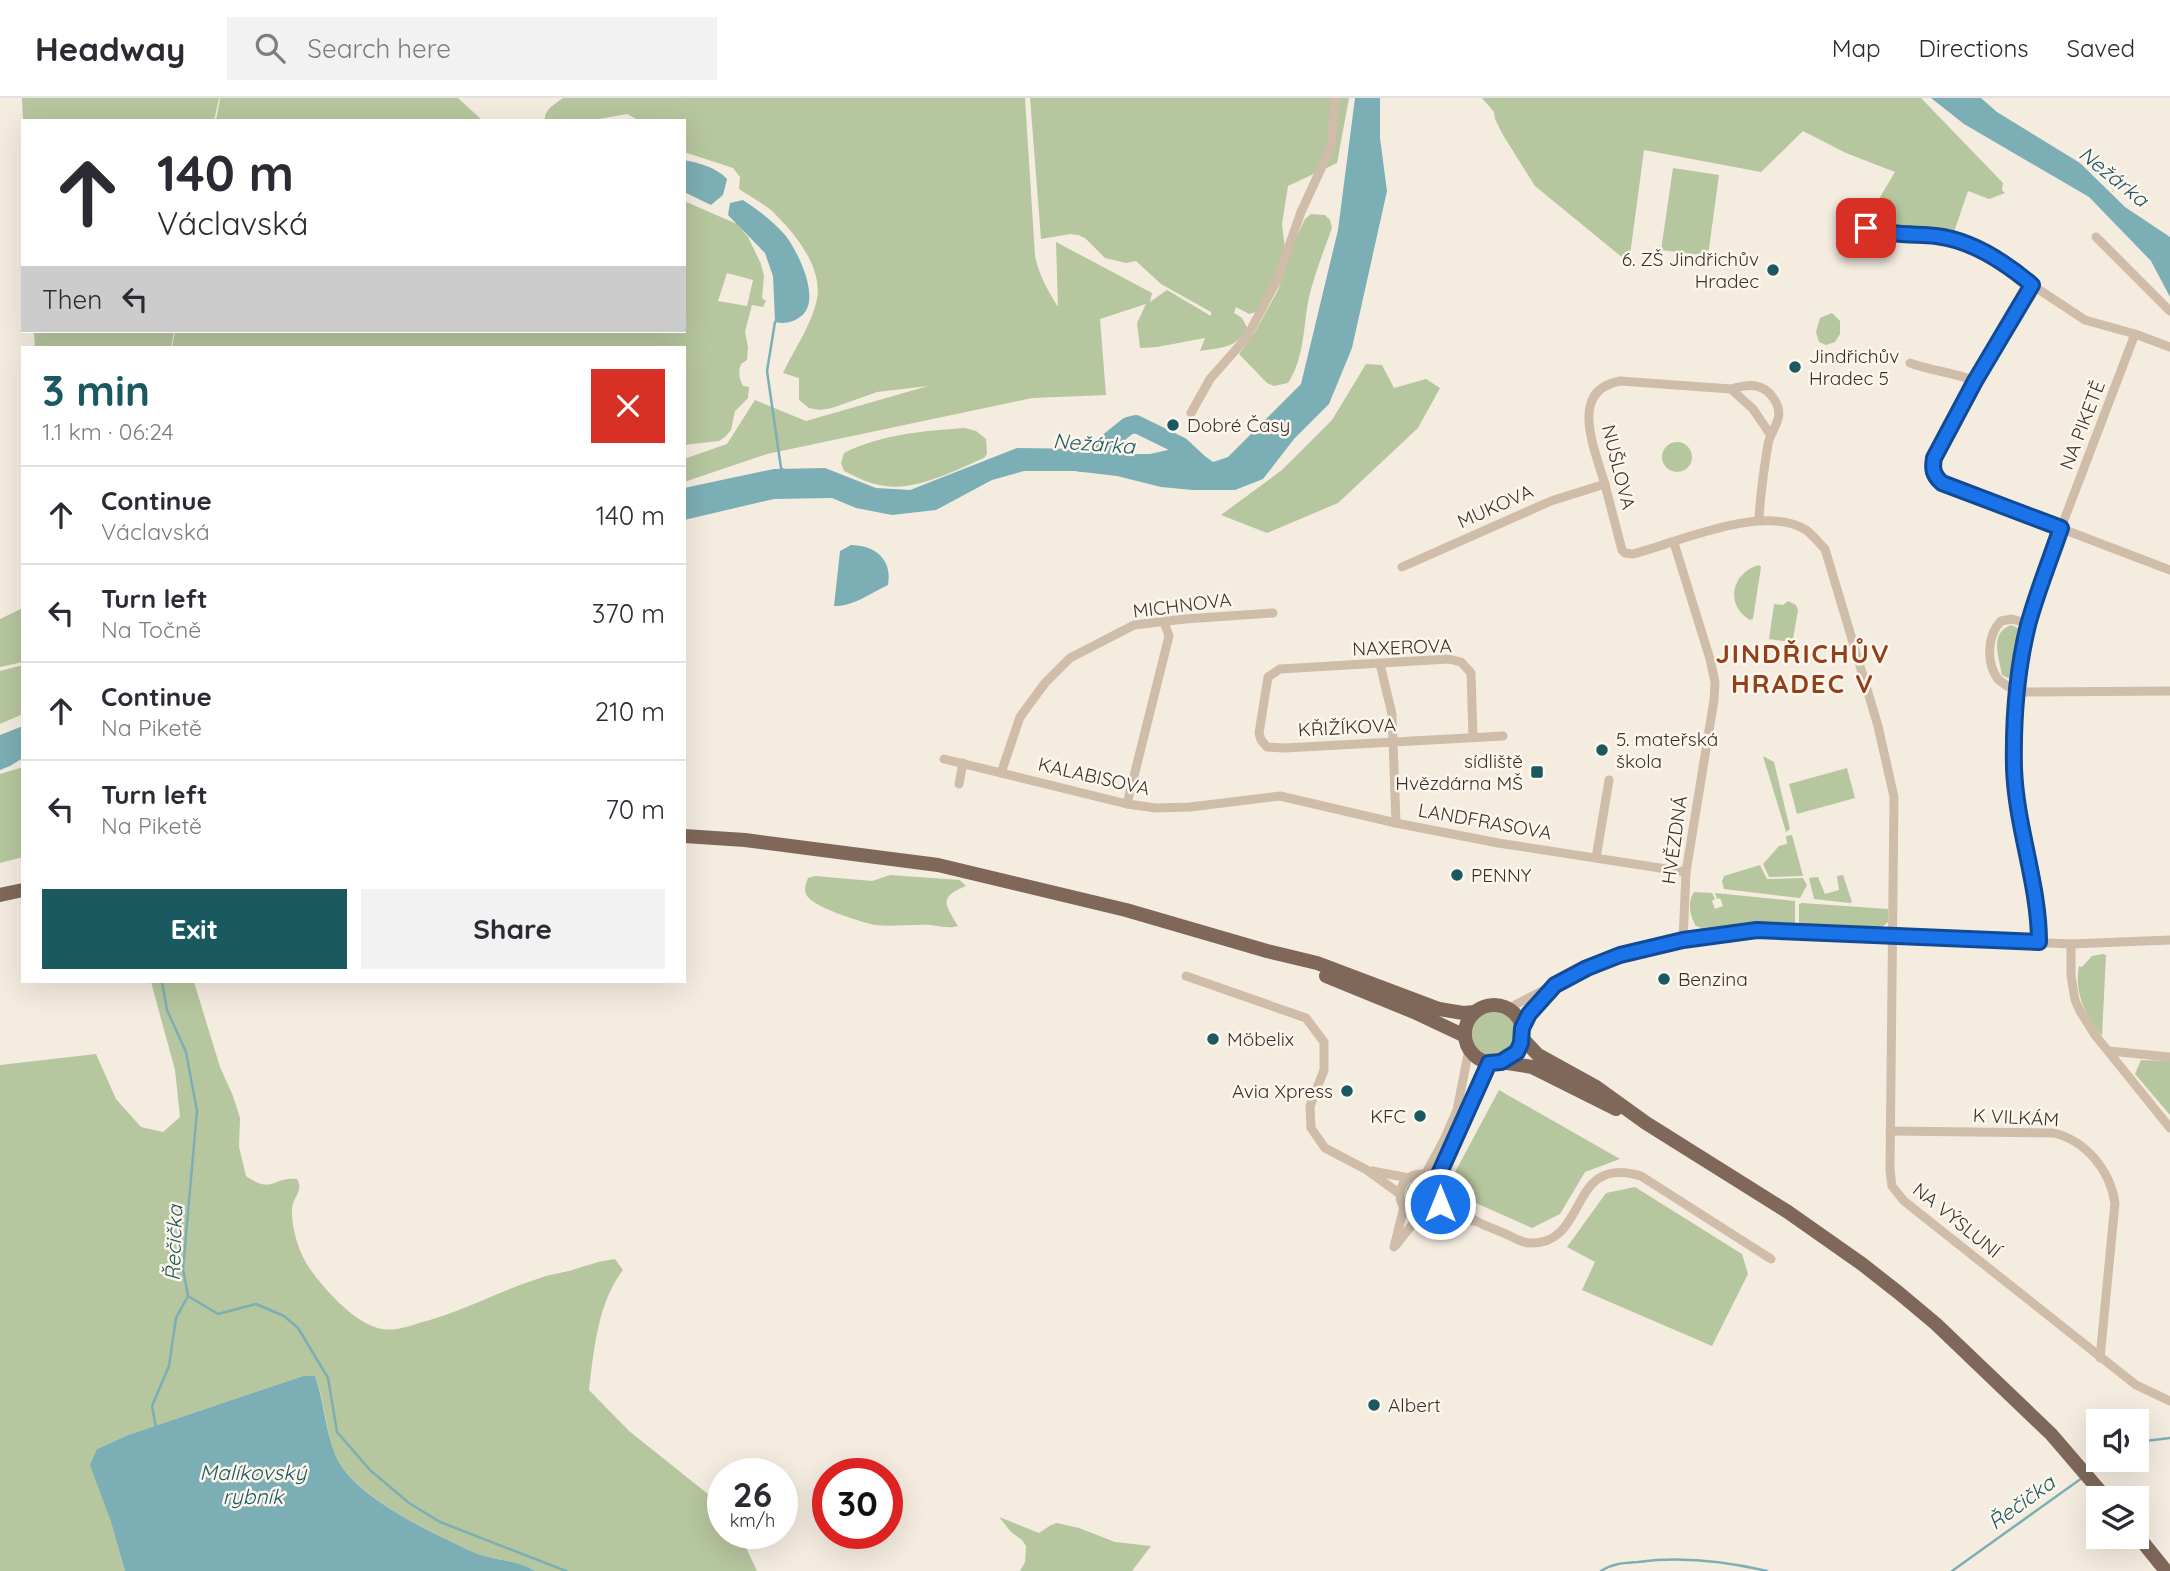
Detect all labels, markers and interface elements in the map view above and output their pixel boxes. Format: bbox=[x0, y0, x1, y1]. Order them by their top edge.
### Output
search box bbox=[227, 17, 717, 80]
text: Headway bbox=[35, 28, 185, 69]
icon: search bbox=[251, 29, 289, 67]
text: Search here bbox=[307, 32, 451, 65]
text: Map bbox=[1832, 33, 1881, 63]
text: Directions bbox=[1919, 33, 2029, 63]
text: Saved bbox=[2067, 33, 2135, 63]
water label: Nežárka bbox=[2074, 140, 2155, 213]
text: 140 m bbox=[157, 142, 294, 203]
icon: ahead bbox=[42, 147, 133, 238]
pin bbox=[1836, 198, 1896, 258]
text: Václavská bbox=[157, 203, 308, 243]
icon: arrive bbox=[1847, 209, 1885, 247]
place label: 6. ZŠ Jindřichův Hradec bbox=[1622, 247, 1759, 293]
marker: 6. ZŠ Jindřichův Hradec bbox=[1765, 262, 1781, 278]
icon: left bbox=[116, 280, 154, 318]
text: Then bbox=[42, 283, 102, 316]
place label: Jindřichův Hradec 5 bbox=[1809, 344, 1899, 390]
marker: Jindřichův Hradec 5 bbox=[1787, 359, 1803, 375]
text: 3 min bbox=[42, 364, 150, 417]
button: close bbox=[591, 369, 665, 443]
street label: NA PIKETĚ bbox=[2054, 377, 2110, 473]
place label: Dobré Časy bbox=[1187, 413, 1290, 437]
text: 1.1 km · 06:24 bbox=[42, 417, 174, 446]
marker: Dobré Časy bbox=[1165, 417, 1181, 433]
street label: NUŠLOVA bbox=[1597, 422, 1641, 512]
water label: Nežárka bbox=[1052, 427, 1137, 459]
street label: MUKOVA bbox=[1454, 479, 1536, 533]
text: Continue bbox=[101, 484, 212, 517]
icon: ahead bbox=[42, 496, 80, 534]
text: 140 m bbox=[596, 499, 665, 532]
text: Václavská bbox=[101, 517, 210, 546]
text: Turn left bbox=[101, 582, 208, 615]
street label: MICHNOVA bbox=[1131, 587, 1233, 623]
icon: left bbox=[42, 594, 80, 632]
text: 370 m bbox=[592, 597, 665, 630]
text: Na Točně bbox=[101, 615, 201, 644]
street label: NAXEROVA bbox=[1352, 633, 1452, 661]
district label: JINDŘICHŮV HRADEC V bbox=[1715, 637, 1891, 700]
text: Continue bbox=[101, 680, 212, 713]
icon: ahead bbox=[42, 692, 80, 730]
text: 210 m bbox=[595, 695, 665, 728]
street label: KŘIŽÍKOVA bbox=[1297, 712, 1397, 742]
text: Na Piketě bbox=[101, 713, 202, 742]
place label: 5. mateřská škola bbox=[1616, 727, 1718, 773]
marker: 5. mateřská škola bbox=[1594, 742, 1610, 758]
place label: sídliště Hvězdárna MŠ bbox=[1395, 749, 1523, 795]
street label: KALABISOVA bbox=[1036, 751, 1152, 801]
marker: sídliště Hvězdárna MŠ bbox=[1529, 764, 1545, 780]
text: Turn left bbox=[101, 778, 208, 811]
icon: left bbox=[42, 790, 80, 828]
text: 70 m bbox=[605, 793, 665, 826]
street label: HVĚZDNÁ bbox=[1656, 794, 1692, 886]
street label: LANDFRASOVA bbox=[1416, 797, 1554, 845]
text: Na Piketě bbox=[101, 811, 202, 840]
place label: PENNY bbox=[1471, 863, 1532, 887]
marker: PENNY bbox=[1449, 867, 1465, 883]
button: Exit bbox=[42, 889, 347, 969]
button: Share bbox=[361, 889, 665, 969]
place label: Benzina bbox=[1678, 967, 1748, 991]
marker: Benzina bbox=[1656, 971, 1672, 987]
place label: Möbelix bbox=[1227, 1027, 1294, 1051]
marker: Möbelix bbox=[1205, 1031, 1221, 1047]
place label: Avia Xpress bbox=[1232, 1079, 1333, 1103]
marker: Avia Xpress bbox=[1339, 1083, 1355, 1099]
street label: K VILKÁM bbox=[1972, 1103, 2060, 1131]
place label: KFC bbox=[1370, 1104, 1406, 1128]
marker: KFC bbox=[1412, 1108, 1428, 1124]
position arrow bbox=[1403, 1167, 1477, 1241]
street label: NA VÝSLUNÍ bbox=[1908, 1177, 2007, 1264]
water label: Řečička bbox=[159, 1203, 187, 1281]
place label: Albert bbox=[1388, 1393, 1441, 1417]
marker: Albert bbox=[1366, 1397, 1382, 1413]
map controls bbox=[2086, 1409, 2149, 1549]
button: sound bbox=[2086, 1409, 2149, 1472]
speed limit sign: 30 bbox=[812, 1458, 903, 1549]
water label: Malíkovský rybník bbox=[200, 1459, 307, 1509]
water label: Řečička bbox=[1983, 1468, 2060, 1535]
text: 26 bbox=[733, 1472, 772, 1516]
button: layers bbox=[2086, 1486, 2149, 1549]
text: km/h bbox=[730, 1509, 775, 1532]

